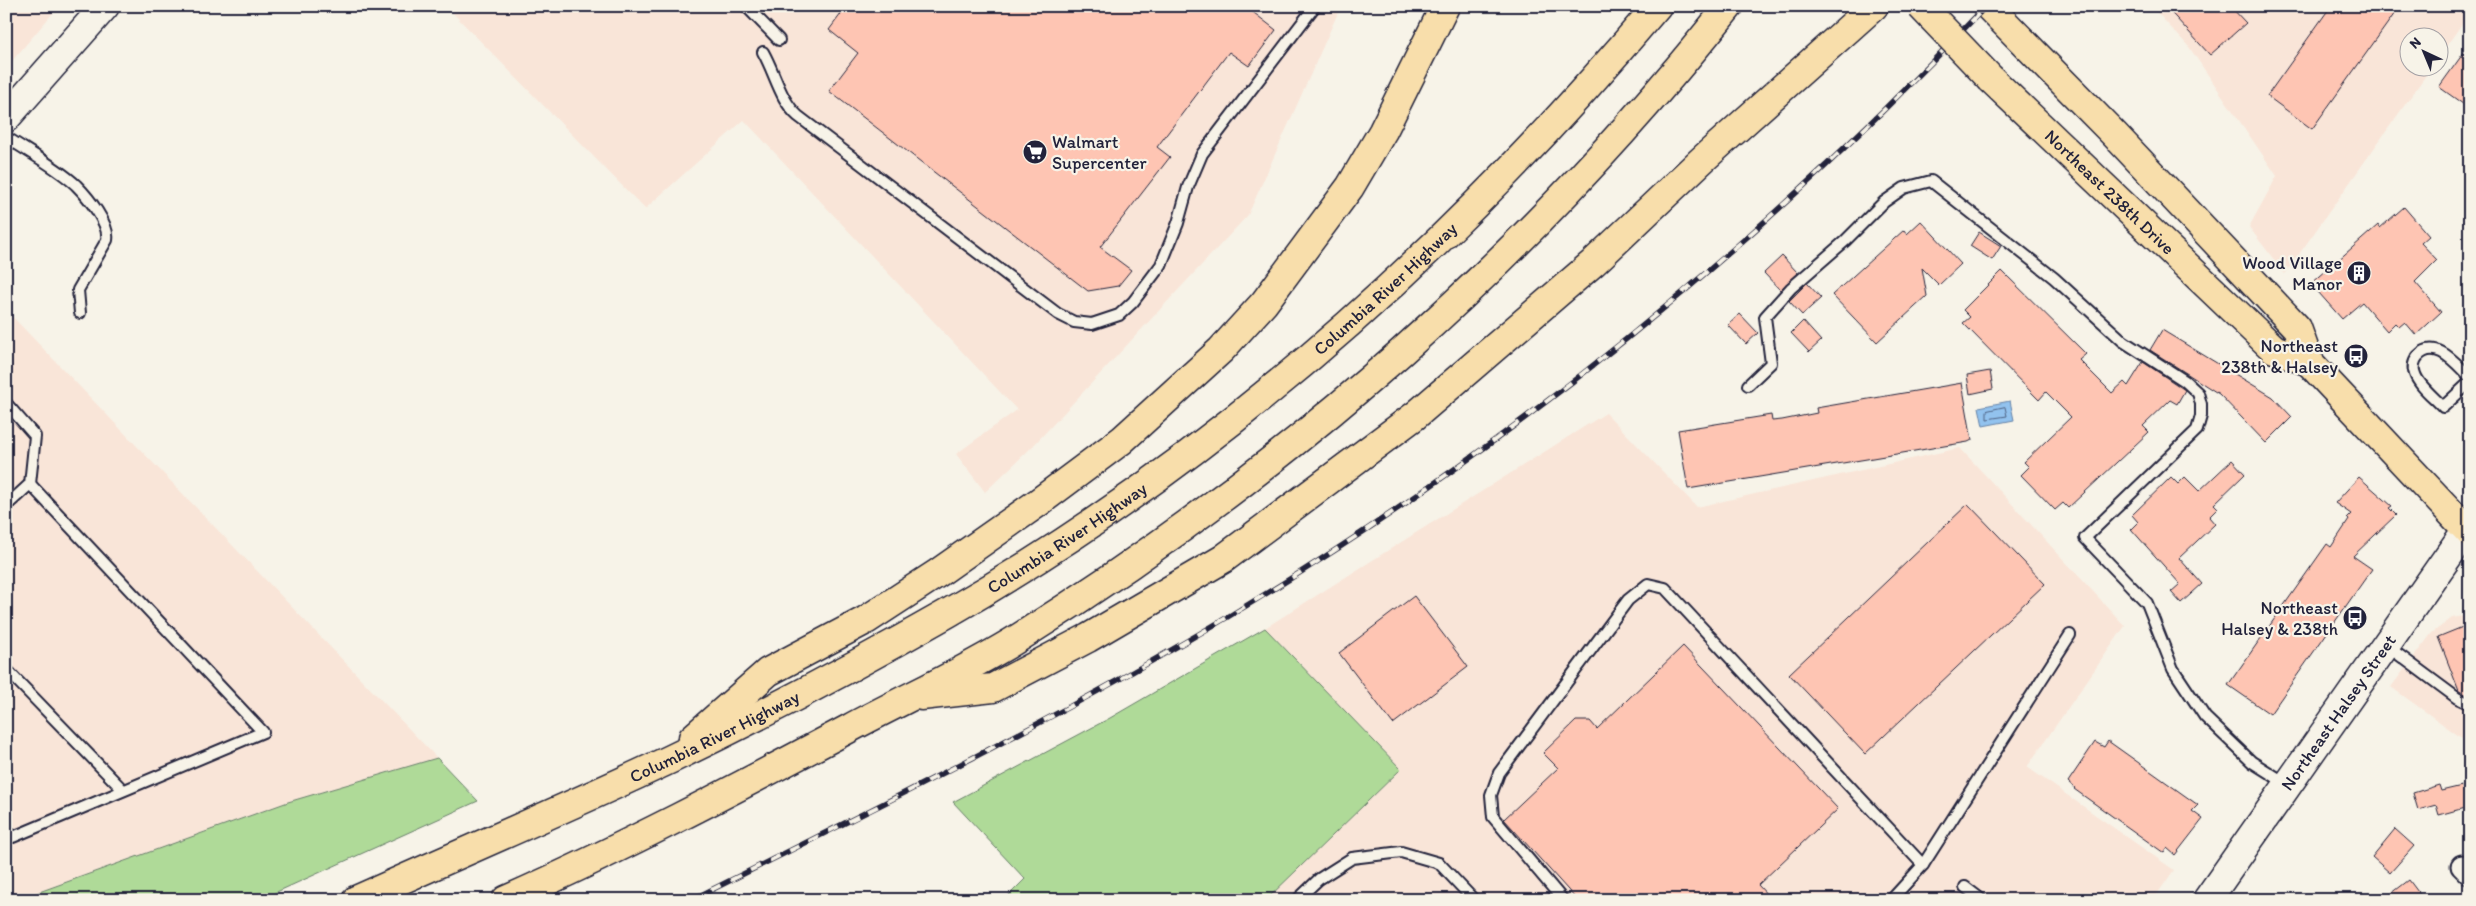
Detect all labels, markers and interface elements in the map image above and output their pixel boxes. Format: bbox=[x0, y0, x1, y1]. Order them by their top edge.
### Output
north arrow bbox=[2398, 28, 2448, 78]
text: N bbox=[2406, 34, 2425, 52]
street label: Northeast 238th Drive bbox=[2040, 125, 2179, 259]
place label: Walmart Supercenter bbox=[1052, 131, 1148, 174]
supermarket icon: Walmart Supercenter bbox=[1022, 139, 1048, 165]
street label: Columbia River Highway bbox=[1309, 217, 1462, 360]
place label: Wood Village Manor bbox=[2242, 252, 2342, 295]
building icon: Wood Village Manor bbox=[2346, 260, 2372, 286]
place label: Northeast 238th & Halsey bbox=[2221, 335, 2339, 378]
bus stop icon: Northeast 238th & Halsey bbox=[2343, 343, 2369, 369]
street label: Columbia River Highway bbox=[983, 477, 1152, 598]
place label: Northeast Halsey & 238th bbox=[2221, 597, 2338, 640]
bus stop icon: Northeast Halsey & 238th bbox=[2342, 605, 2368, 631]
street label: Northeast Halsey Street bbox=[2276, 630, 2401, 795]
street label: Columbia River Highway bbox=[626, 685, 804, 788]

